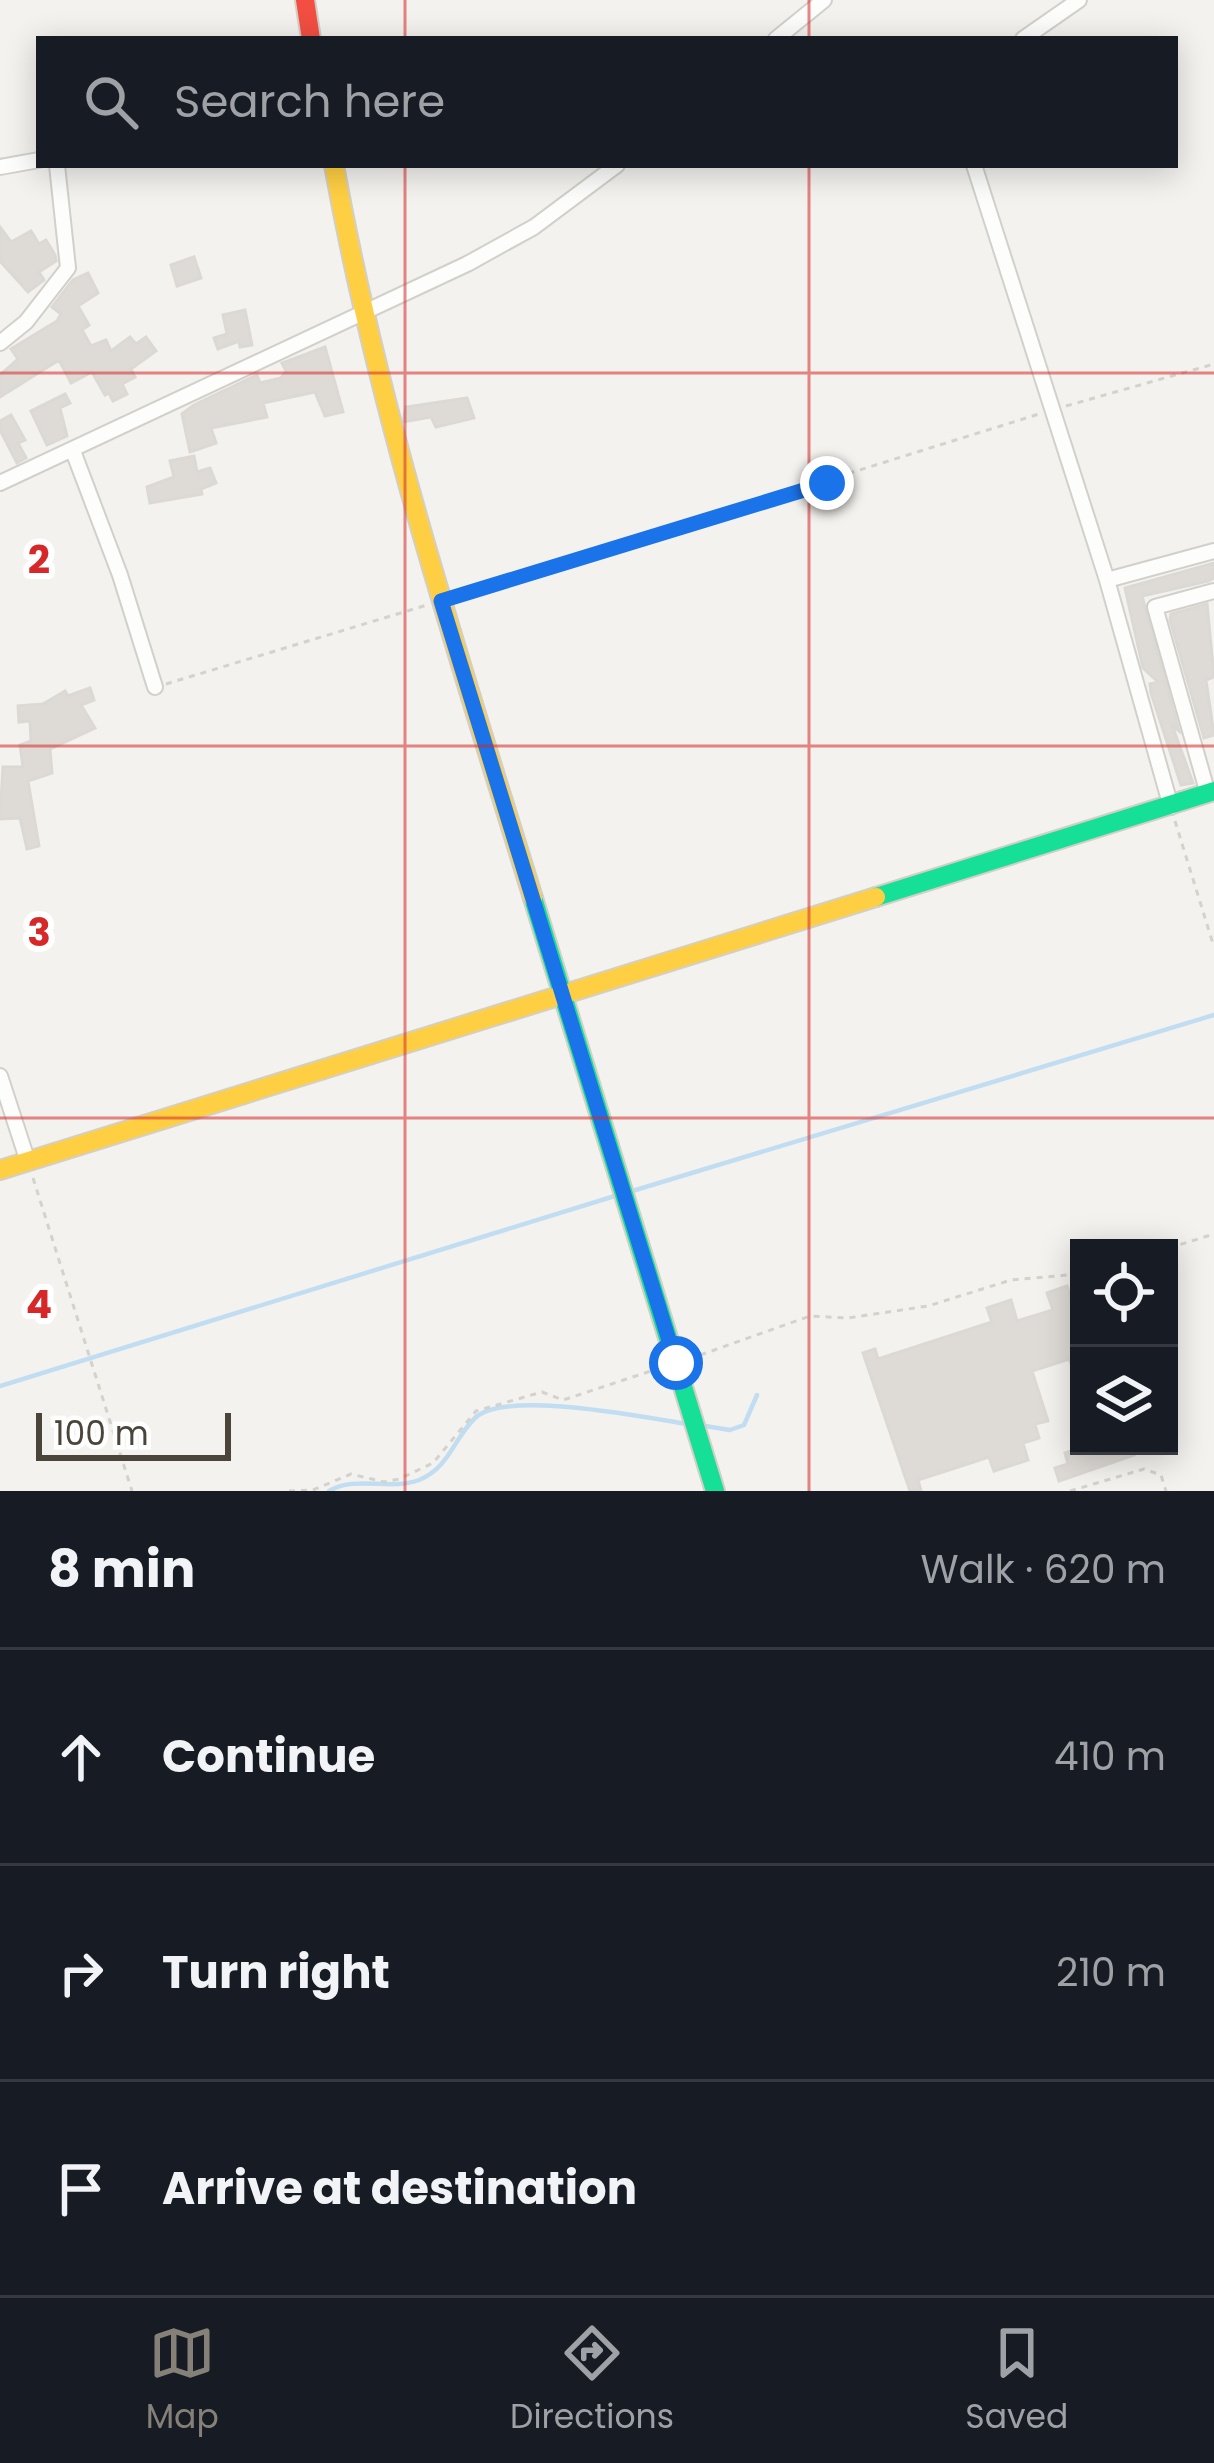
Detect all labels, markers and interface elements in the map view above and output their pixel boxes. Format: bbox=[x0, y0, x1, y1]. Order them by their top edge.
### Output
search box bbox=[36, 36, 1178, 168]
icon: search bbox=[78, 69, 144, 135]
text: Search here bbox=[174, 70, 445, 133]
route end bbox=[800, 456, 854, 510]
text: 2 bbox=[28, 532, 50, 587]
text: 3 bbox=[27, 905, 51, 960]
map controls bbox=[1070, 1239, 1178, 1455]
button: locate bbox=[1070, 1239, 1178, 1347]
text: 4 bbox=[26, 1277, 52, 1332]
route start bbox=[649, 1336, 703, 1390]
button: layers bbox=[1070, 1347, 1178, 1455]
scale bar bbox=[36, 1407, 231, 1460]
text: 100 m bbox=[54, 1410, 149, 1457]
text: 8 min bbox=[48, 1533, 195, 1605]
text: Walk · 620 m bbox=[921, 1542, 1166, 1597]
icon: ahead bbox=[48, 1724, 114, 1790]
text: Continue bbox=[162, 1725, 375, 1788]
text: 410 m bbox=[1054, 1729, 1166, 1784]
icon: right bbox=[48, 1940, 114, 2006]
text: Turn right bbox=[162, 1941, 390, 2004]
text: 210 m bbox=[1056, 1945, 1166, 2000]
icon: arrive bbox=[48, 2156, 114, 2222]
text: Arrive at destination bbox=[162, 2157, 637, 2220]
tab: Map bbox=[146, 2320, 219, 2442]
tab: Directions bbox=[510, 2320, 674, 2442]
tab: Saved bbox=[965, 2320, 1068, 2442]

